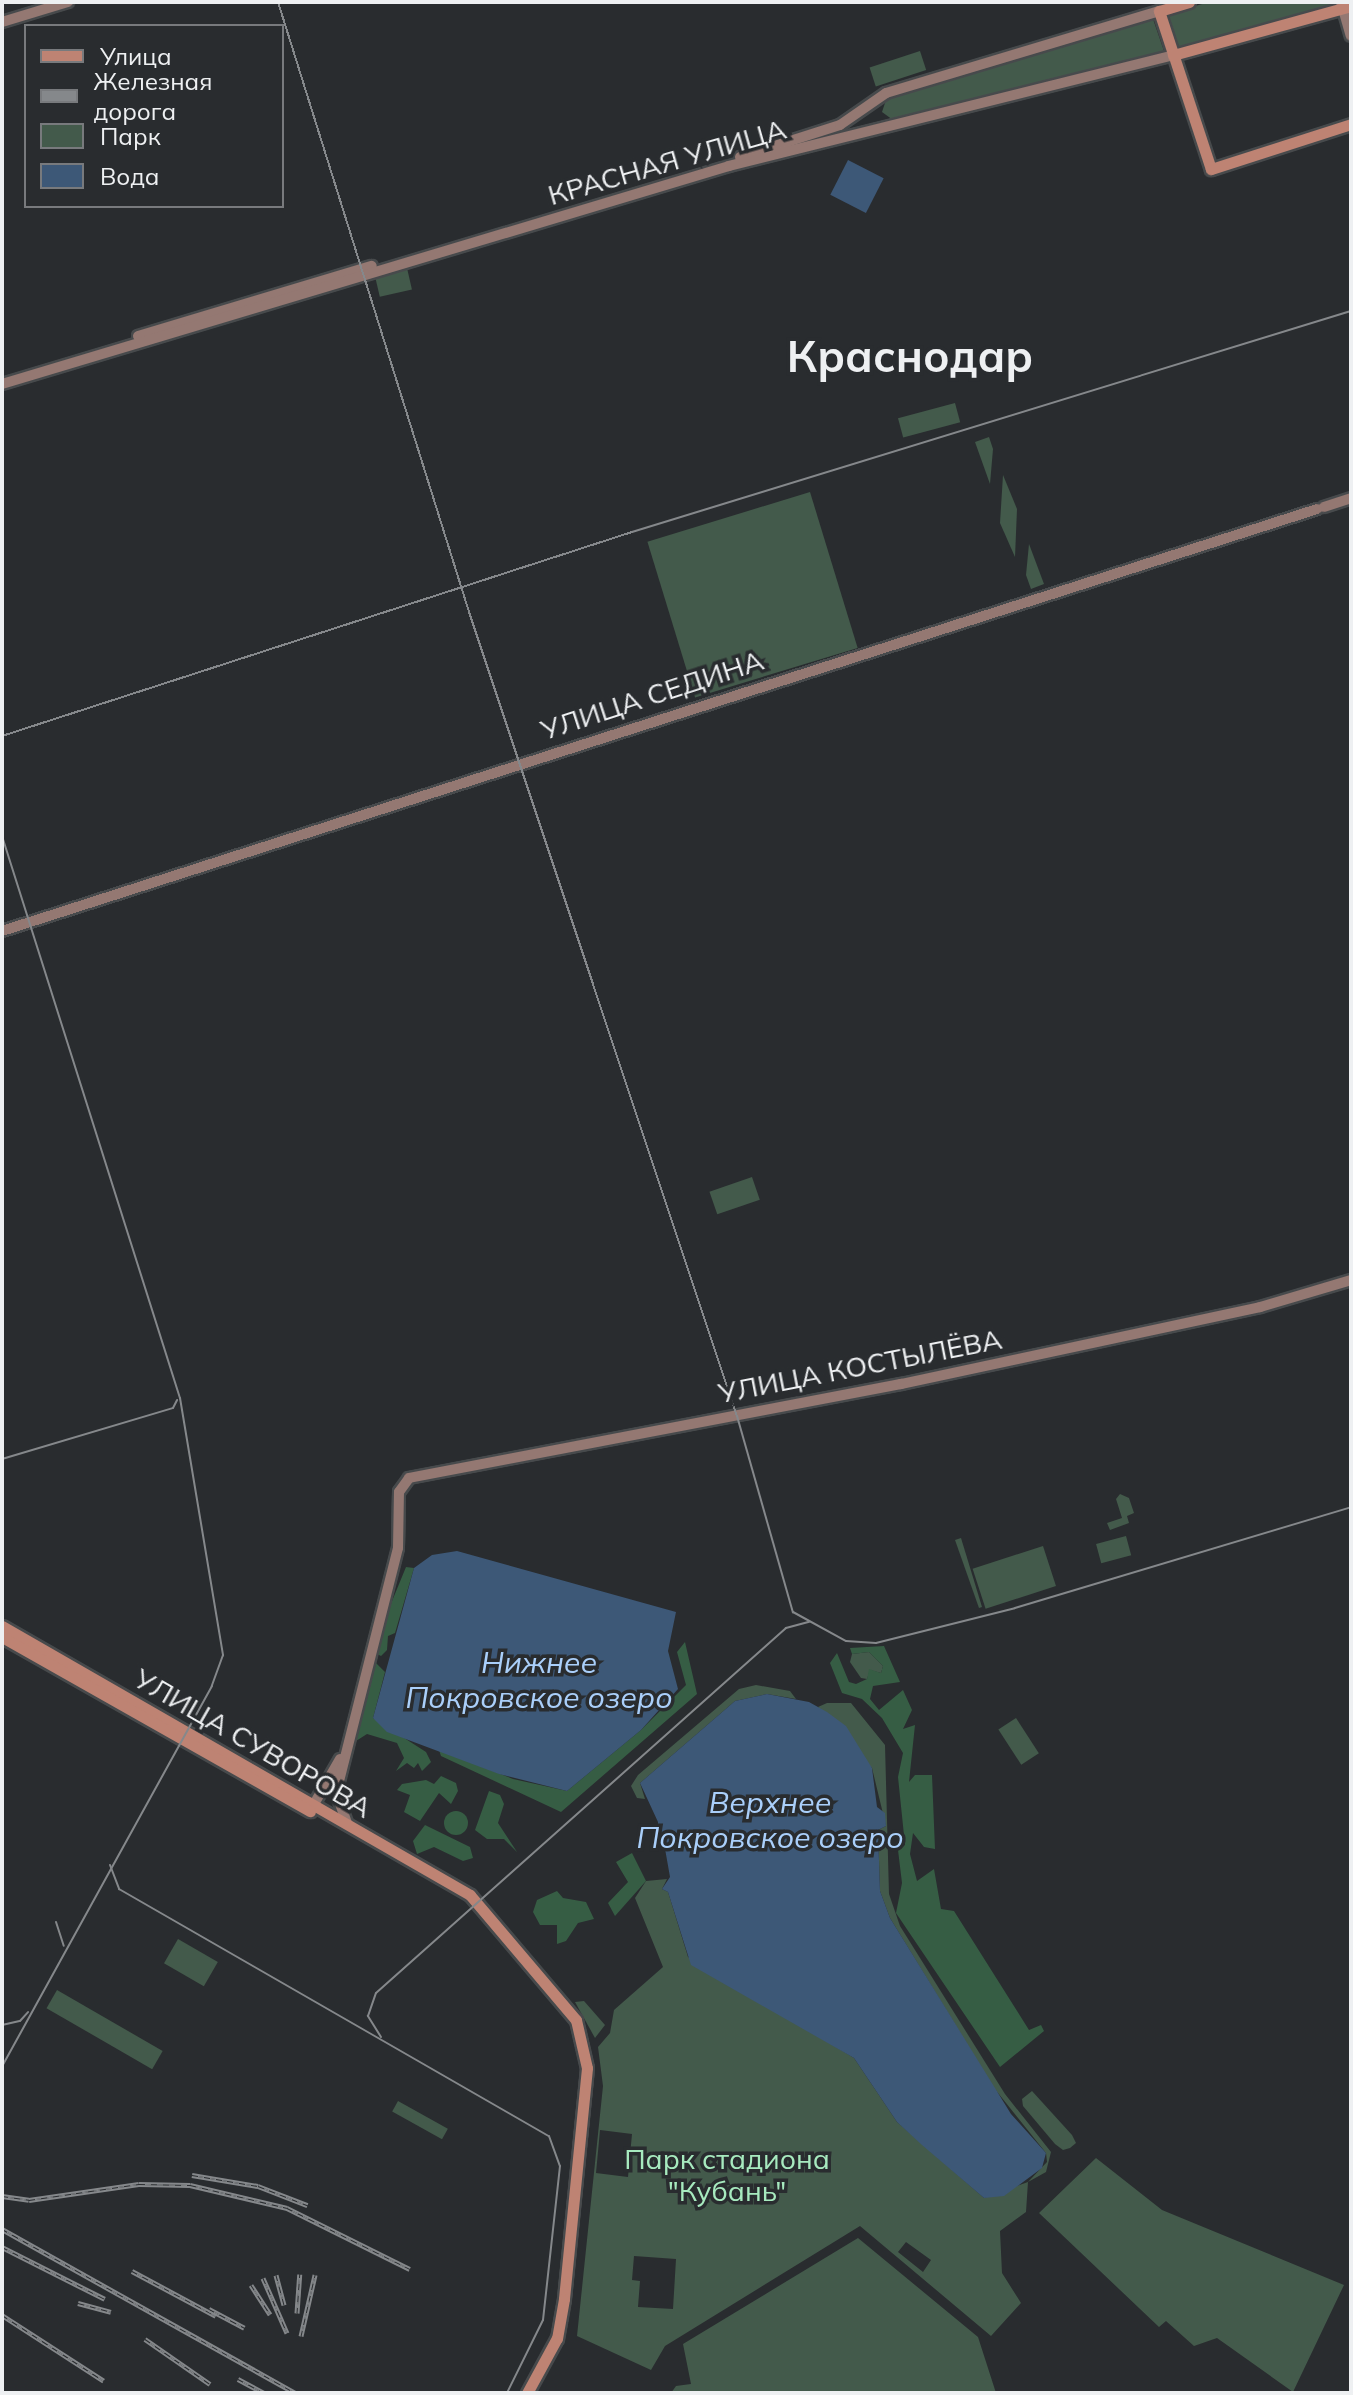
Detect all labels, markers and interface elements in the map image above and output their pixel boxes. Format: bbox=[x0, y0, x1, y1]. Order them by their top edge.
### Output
legend bbox=[24, 24, 284, 208]
text: Улица bbox=[100, 41, 172, 71]
text: Железная дорога bbox=[94, 66, 212, 126]
street label: КРАСНАЯ УЛИЦА bbox=[544, 112, 790, 212]
text: Парк bbox=[100, 121, 161, 151]
text: Вода bbox=[100, 161, 160, 191]
district label: Краснодар bbox=[787, 330, 1033, 382]
street label: УЛИЦА СЕДИНА bbox=[536, 643, 768, 747]
street label: УЛИЦА КОСТЫЛЁВА bbox=[715, 1322, 1005, 1410]
water label: Нижнее Покровское озеро bbox=[405, 1644, 673, 1714]
street label: УЛИЦА СУВОРОВА bbox=[128, 1661, 378, 1825]
water label: Верхнее Покровское озеро bbox=[636, 1784, 904, 1854]
park label: Парк стадиона "Кубань" bbox=[624, 2142, 830, 2208]

